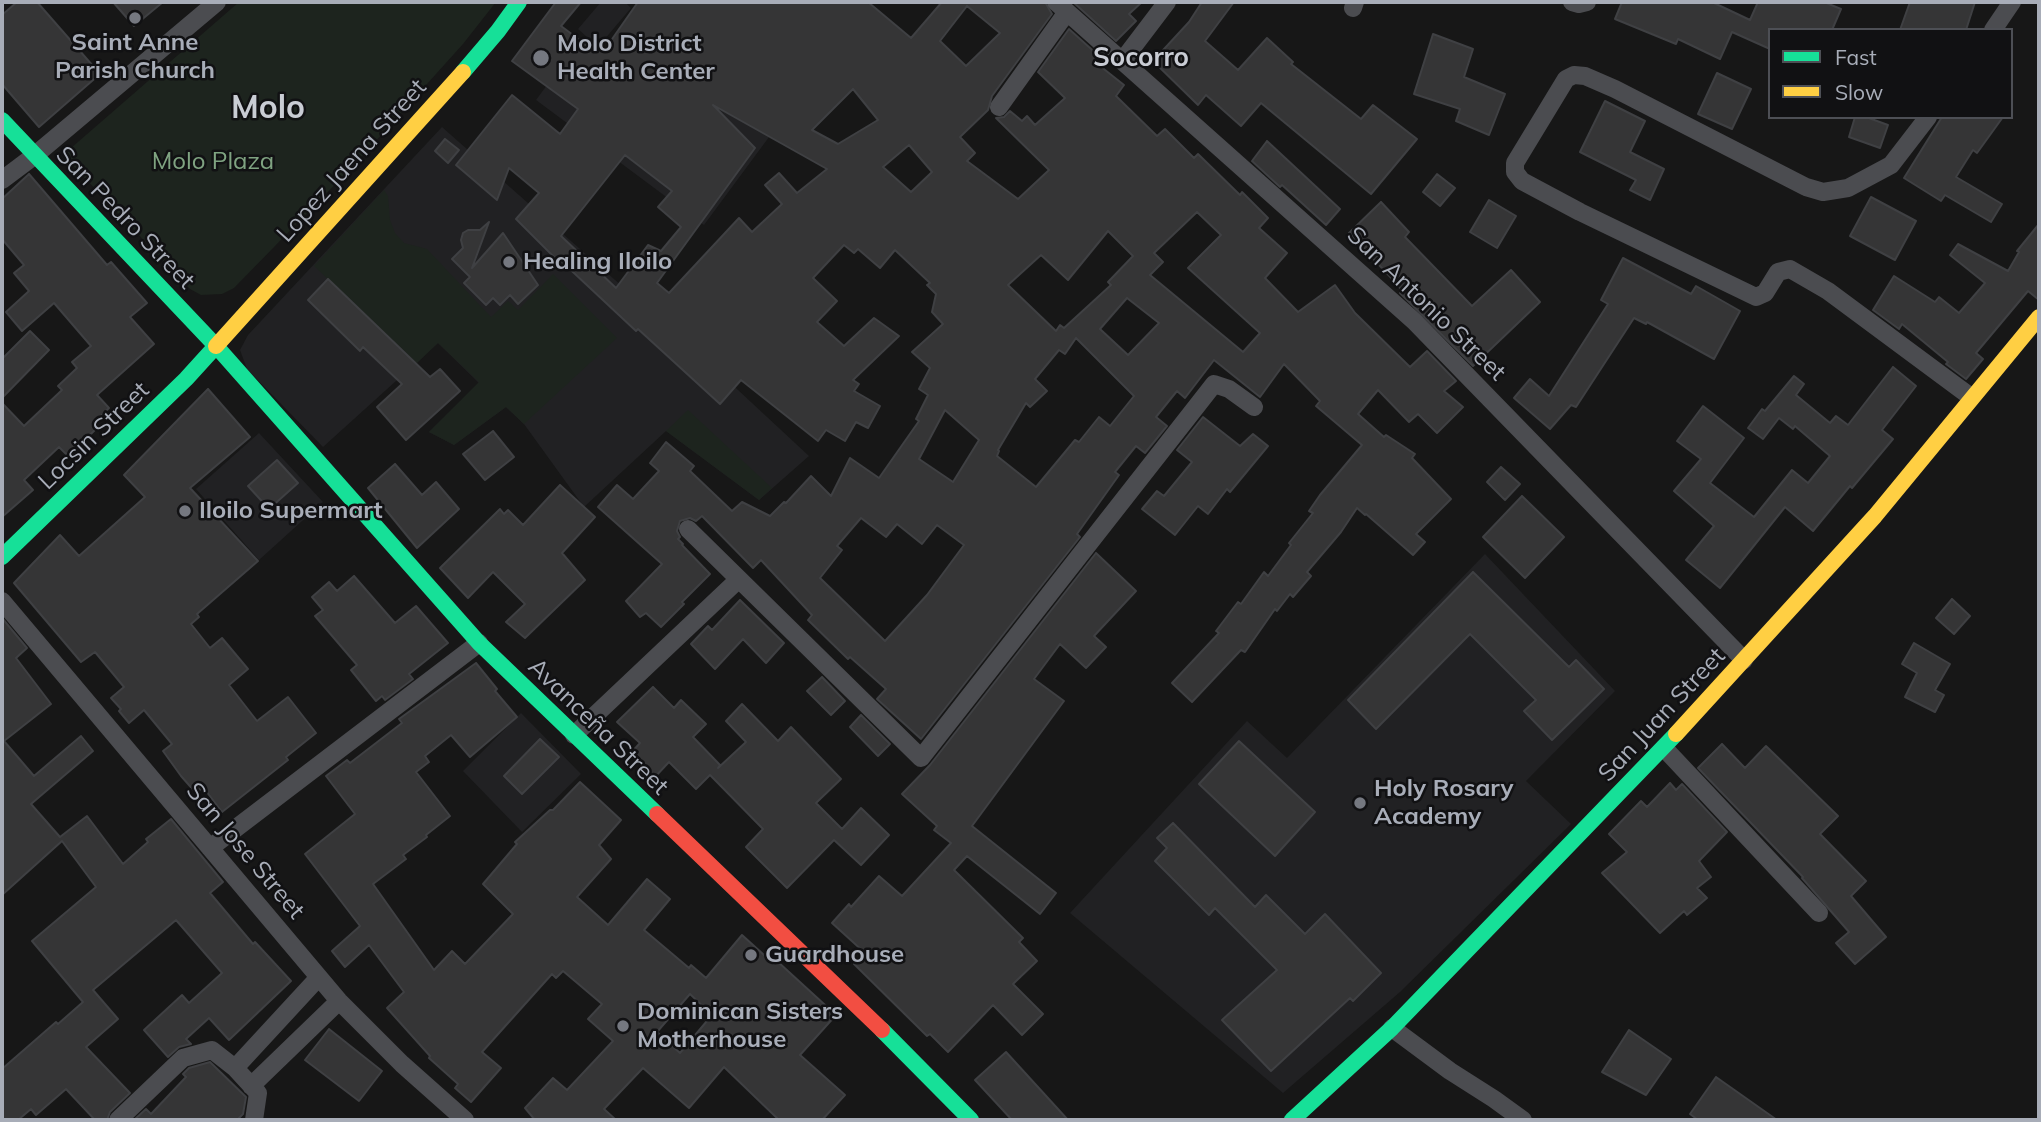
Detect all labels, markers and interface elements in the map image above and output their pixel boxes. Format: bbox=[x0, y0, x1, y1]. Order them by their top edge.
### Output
marker: Saint Anne Parish Church bbox=[127, 10, 143, 26]
legend bbox=[1768, 28, 2013, 119]
place label: Saint Anne Parish Church bbox=[55, 29, 215, 85]
place label: Molo District Health Center bbox=[557, 30, 715, 86]
district label: Socorro bbox=[1093, 42, 1189, 74]
text: Fast bbox=[1835, 44, 1877, 70]
marker: Molo District Health Center bbox=[531, 48, 551, 68]
street label: Lopez Jaena Street bbox=[271, 74, 433, 248]
text: Slow bbox=[1835, 79, 1883, 105]
district label: Molo bbox=[231, 89, 305, 127]
street label: San Pedro Street bbox=[50, 141, 200, 295]
park label: Molo Plaza bbox=[152, 148, 274, 176]
street label: San Antonio Street bbox=[1341, 221, 1511, 387]
place label: Healing Iloilo bbox=[523, 248, 672, 276]
marker: Healing Iloilo bbox=[501, 254, 517, 270]
street label: Locsin Street bbox=[33, 376, 155, 496]
place label: Iloilo Supermart bbox=[199, 497, 383, 525]
marker: Iloilo Supermart bbox=[177, 503, 193, 519]
street label: San Juan Street bbox=[1593, 642, 1731, 788]
street label: Avanceña Street bbox=[522, 653, 674, 801]
place label: Holy Rosary Academy bbox=[1374, 775, 1513, 831]
street label: San Jose Street bbox=[180, 777, 310, 925]
marker: Holy Rosary Academy bbox=[1352, 795, 1368, 811]
place label: Guardhouse bbox=[765, 941, 904, 969]
marker: Guardhouse bbox=[743, 947, 759, 963]
place label: Dominican Sisters Motherhouse bbox=[637, 998, 843, 1054]
marker: Dominican Sisters Motherhouse bbox=[615, 1018, 631, 1034]

